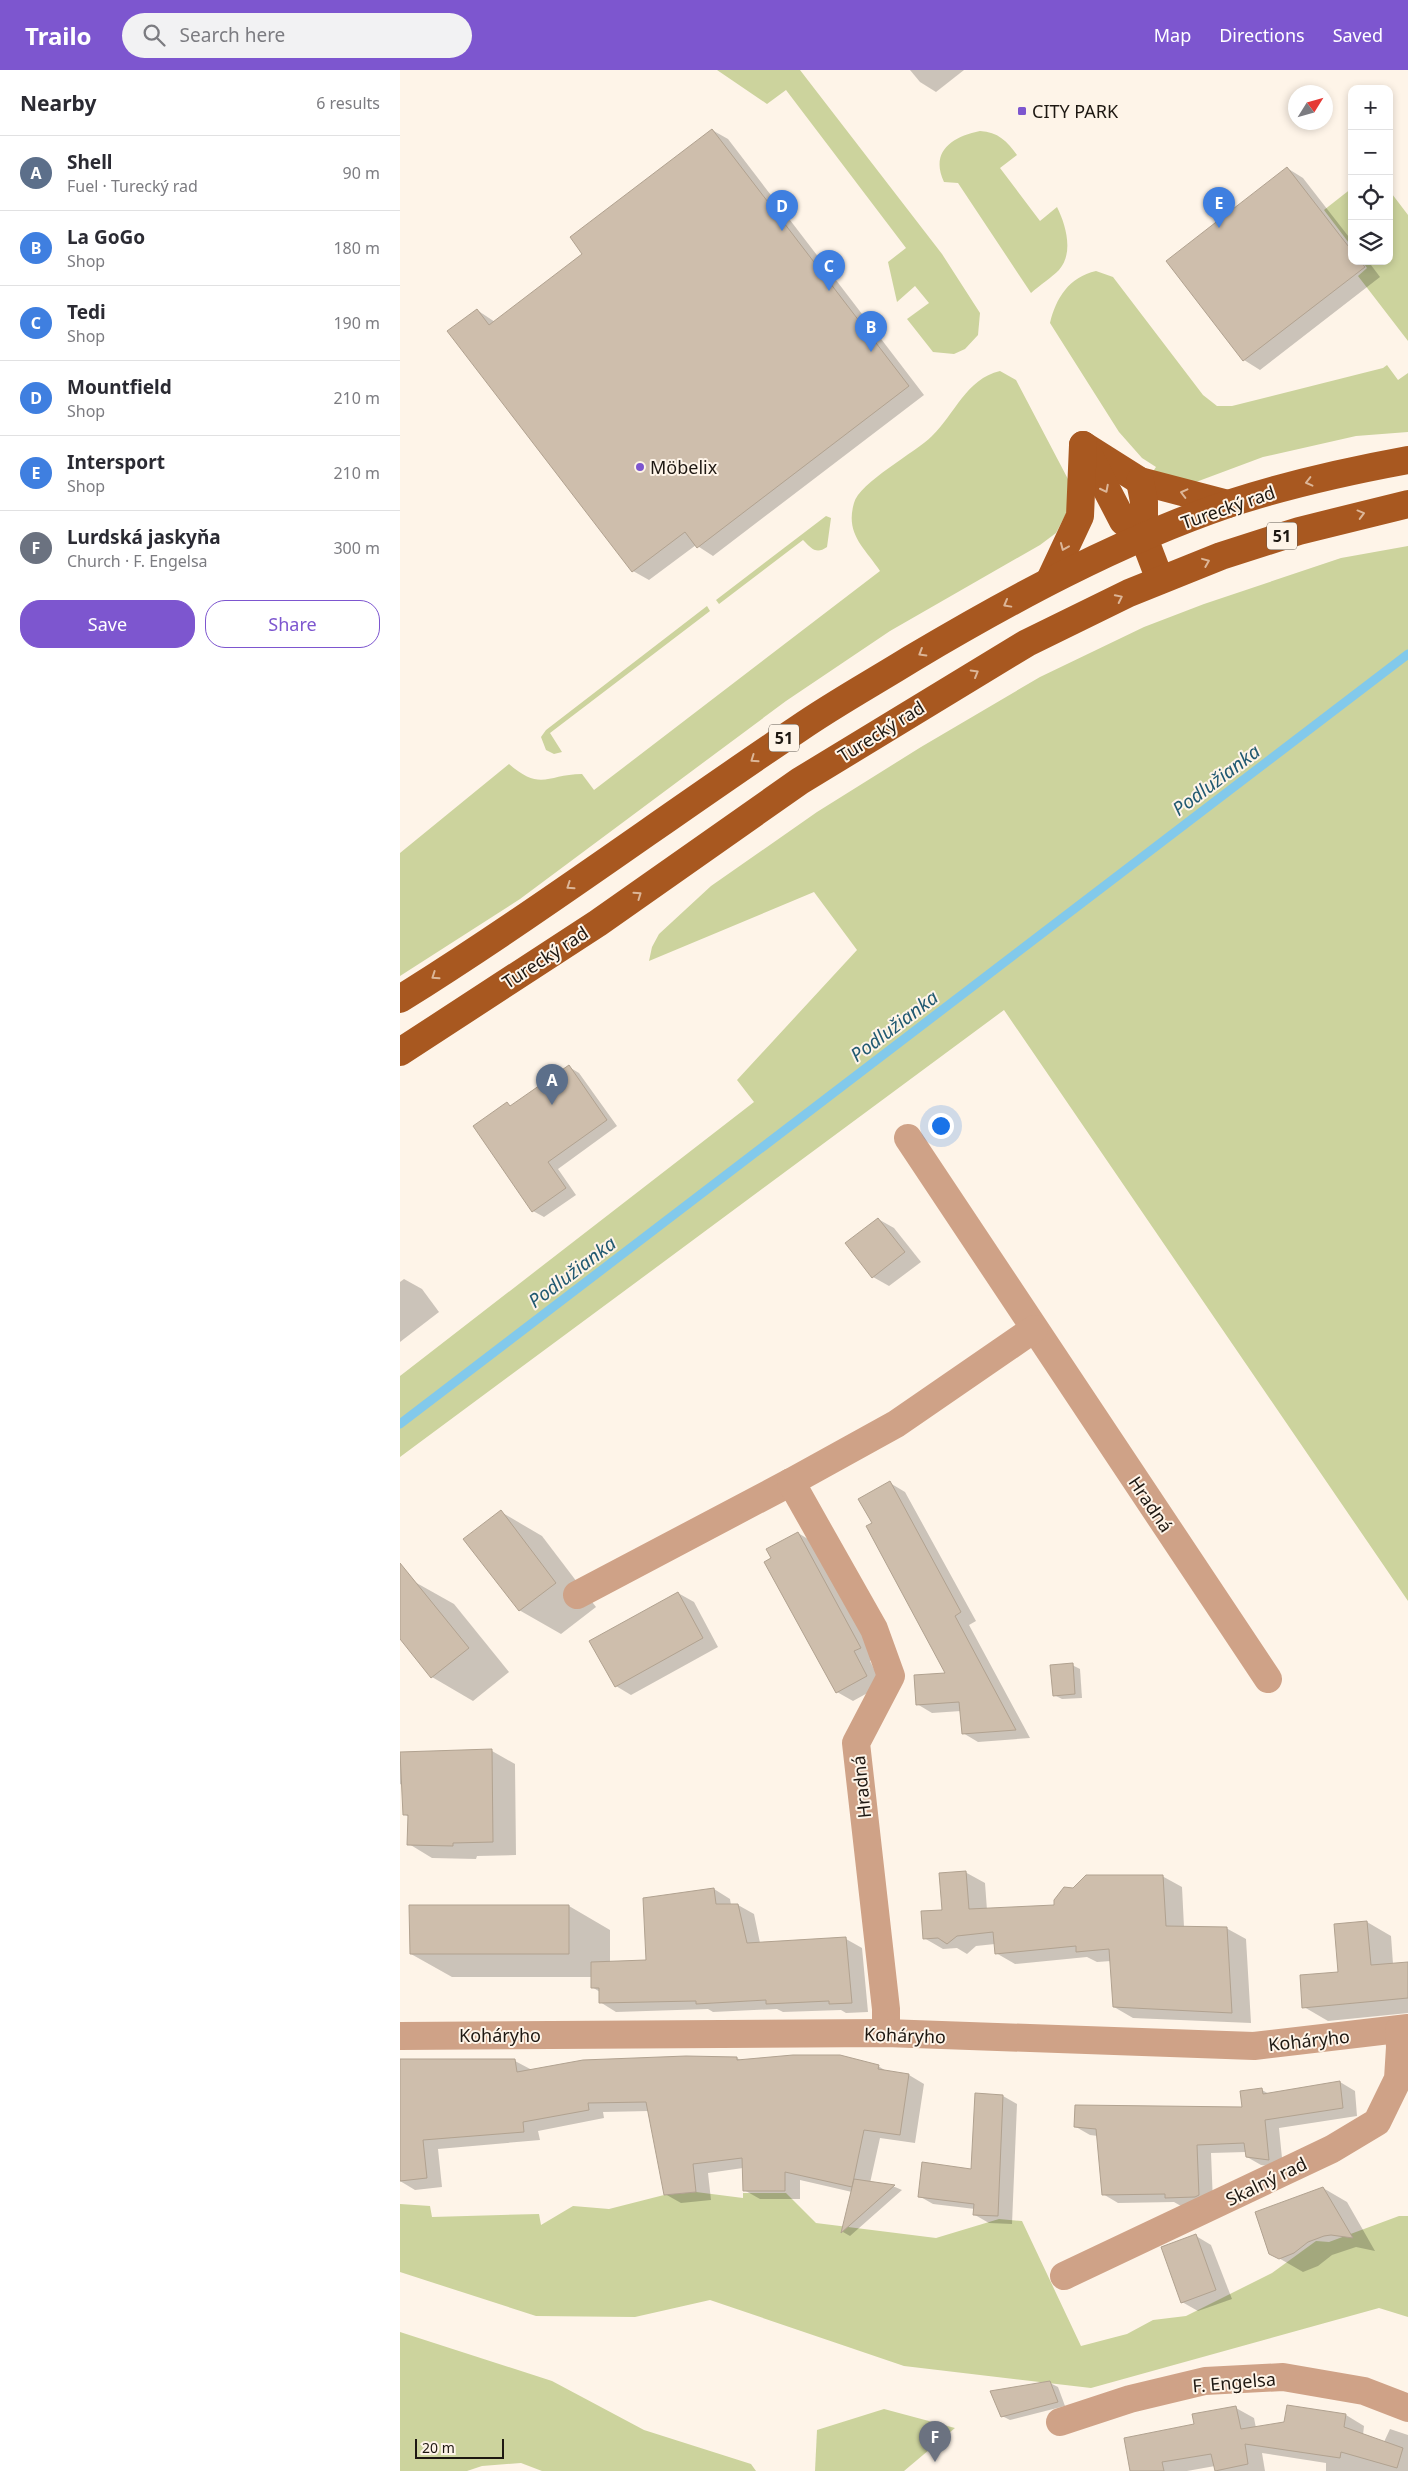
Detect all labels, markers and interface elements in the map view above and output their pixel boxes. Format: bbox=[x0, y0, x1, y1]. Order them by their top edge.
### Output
search box bbox=[122, 13, 472, 58]
text: Trailo bbox=[25, 19, 92, 52]
icon: search bbox=[140, 21, 168, 49]
text: Search here bbox=[180, 22, 285, 48]
text: Map bbox=[1154, 23, 1191, 47]
text: Directions bbox=[1219, 23, 1305, 47]
text: Saved bbox=[1333, 23, 1383, 47]
north arrow bbox=[1288, 85, 1333, 130]
map controls bbox=[1348, 85, 1393, 265]
button: + bbox=[1348, 85, 1393, 130]
text: Nearby bbox=[20, 89, 96, 117]
text: 6 results bbox=[316, 92, 380, 114]
place label: CITY PARK bbox=[1032, 99, 1119, 123]
marker: CITY PARK bbox=[1016, 105, 1028, 117]
button: − bbox=[1348, 130, 1393, 175]
text: Shell bbox=[67, 149, 113, 175]
text: A bbox=[30, 162, 42, 184]
text: 90 m bbox=[343, 162, 380, 184]
text: Fuel · Turecký rad bbox=[67, 175, 198, 197]
button: locate bbox=[1348, 175, 1393, 220]
pin: E bbox=[1203, 187, 1235, 228]
pin: D bbox=[766, 190, 798, 231]
button: layers bbox=[1348, 220, 1393, 265]
text: La GoGo bbox=[67, 224, 145, 250]
text: B bbox=[31, 237, 41, 259]
text: 180 m bbox=[333, 237, 380, 259]
text: Shop bbox=[67, 250, 105, 272]
pin: C bbox=[813, 250, 845, 291]
text: Tedi bbox=[67, 299, 106, 325]
pin: B bbox=[855, 311, 887, 352]
text: C bbox=[31, 312, 41, 334]
text: 190 m bbox=[333, 312, 380, 334]
text: Shop bbox=[67, 325, 105, 347]
text: Mountfield bbox=[67, 374, 172, 400]
text: D bbox=[30, 387, 42, 409]
text: 210 m bbox=[333, 387, 380, 409]
text: Shop bbox=[67, 400, 105, 422]
text: Intersport bbox=[67, 449, 165, 475]
place label: Möbelix bbox=[650, 455, 718, 479]
marker: Möbelix bbox=[634, 461, 646, 473]
text: E bbox=[32, 462, 40, 484]
text: 210 m bbox=[333, 462, 380, 484]
text: Shop bbox=[67, 475, 105, 497]
one-way arrow bbox=[1305, 476, 1314, 487]
street label: Turecký rad bbox=[1178, 480, 1278, 534]
one-way arrow bbox=[1099, 483, 1109, 492]
one-way arrow bbox=[1180, 488, 1189, 499]
one-way arrow bbox=[1356, 509, 1365, 520]
road number: 51 bbox=[1267, 522, 1297, 550]
text: Lurdská jaskyňa bbox=[67, 524, 221, 550]
text: F bbox=[32, 537, 40, 559]
text: 300 m bbox=[333, 537, 380, 559]
one-way arrow bbox=[1060, 542, 1071, 551]
text: Church · F. Engelsa bbox=[67, 550, 208, 572]
one-way arrow bbox=[1201, 558, 1210, 569]
one-way arrow bbox=[1114, 594, 1123, 604]
one-way arrow bbox=[1004, 598, 1013, 608]
button: Save bbox=[20, 600, 195, 648]
button: Share bbox=[205, 600, 380, 648]
one-way arrow bbox=[918, 647, 927, 657]
one-way arrow bbox=[970, 670, 979, 680]
street label: Turecký rad bbox=[833, 695, 929, 767]
road number: 51 bbox=[769, 724, 799, 751]
water label: Podlužianka bbox=[1167, 738, 1265, 822]
one-way arrow bbox=[751, 753, 760, 762]
one-way arrow bbox=[567, 880, 576, 889]
one-way arrow bbox=[632, 892, 641, 901]
street label: Turecký rad bbox=[497, 920, 593, 994]
one-way arrow bbox=[431, 970, 441, 979]
water label: Podlužianka bbox=[845, 984, 943, 1068]
pin: A bbox=[536, 1064, 568, 1105]
your location bbox=[928, 1113, 954, 1139]
water label: Podlužianka bbox=[523, 1230, 621, 1314]
street label: Hradná bbox=[1123, 1471, 1179, 1537]
street label: Hradná bbox=[846, 1755, 876, 1819]
street label: Koháryho bbox=[864, 2022, 946, 2048]
street label: Koháryho bbox=[459, 2023, 541, 2047]
street label: Koháryho bbox=[1267, 2024, 1351, 2056]
street label: Skalný rad bbox=[1221, 2151, 1311, 2211]
street label: F. Engelsa bbox=[1191, 2366, 1277, 2398]
pin: F bbox=[919, 2421, 951, 2462]
scale bar bbox=[415, 2436, 504, 2459]
text: 20 m bbox=[422, 2438, 455, 2457]

